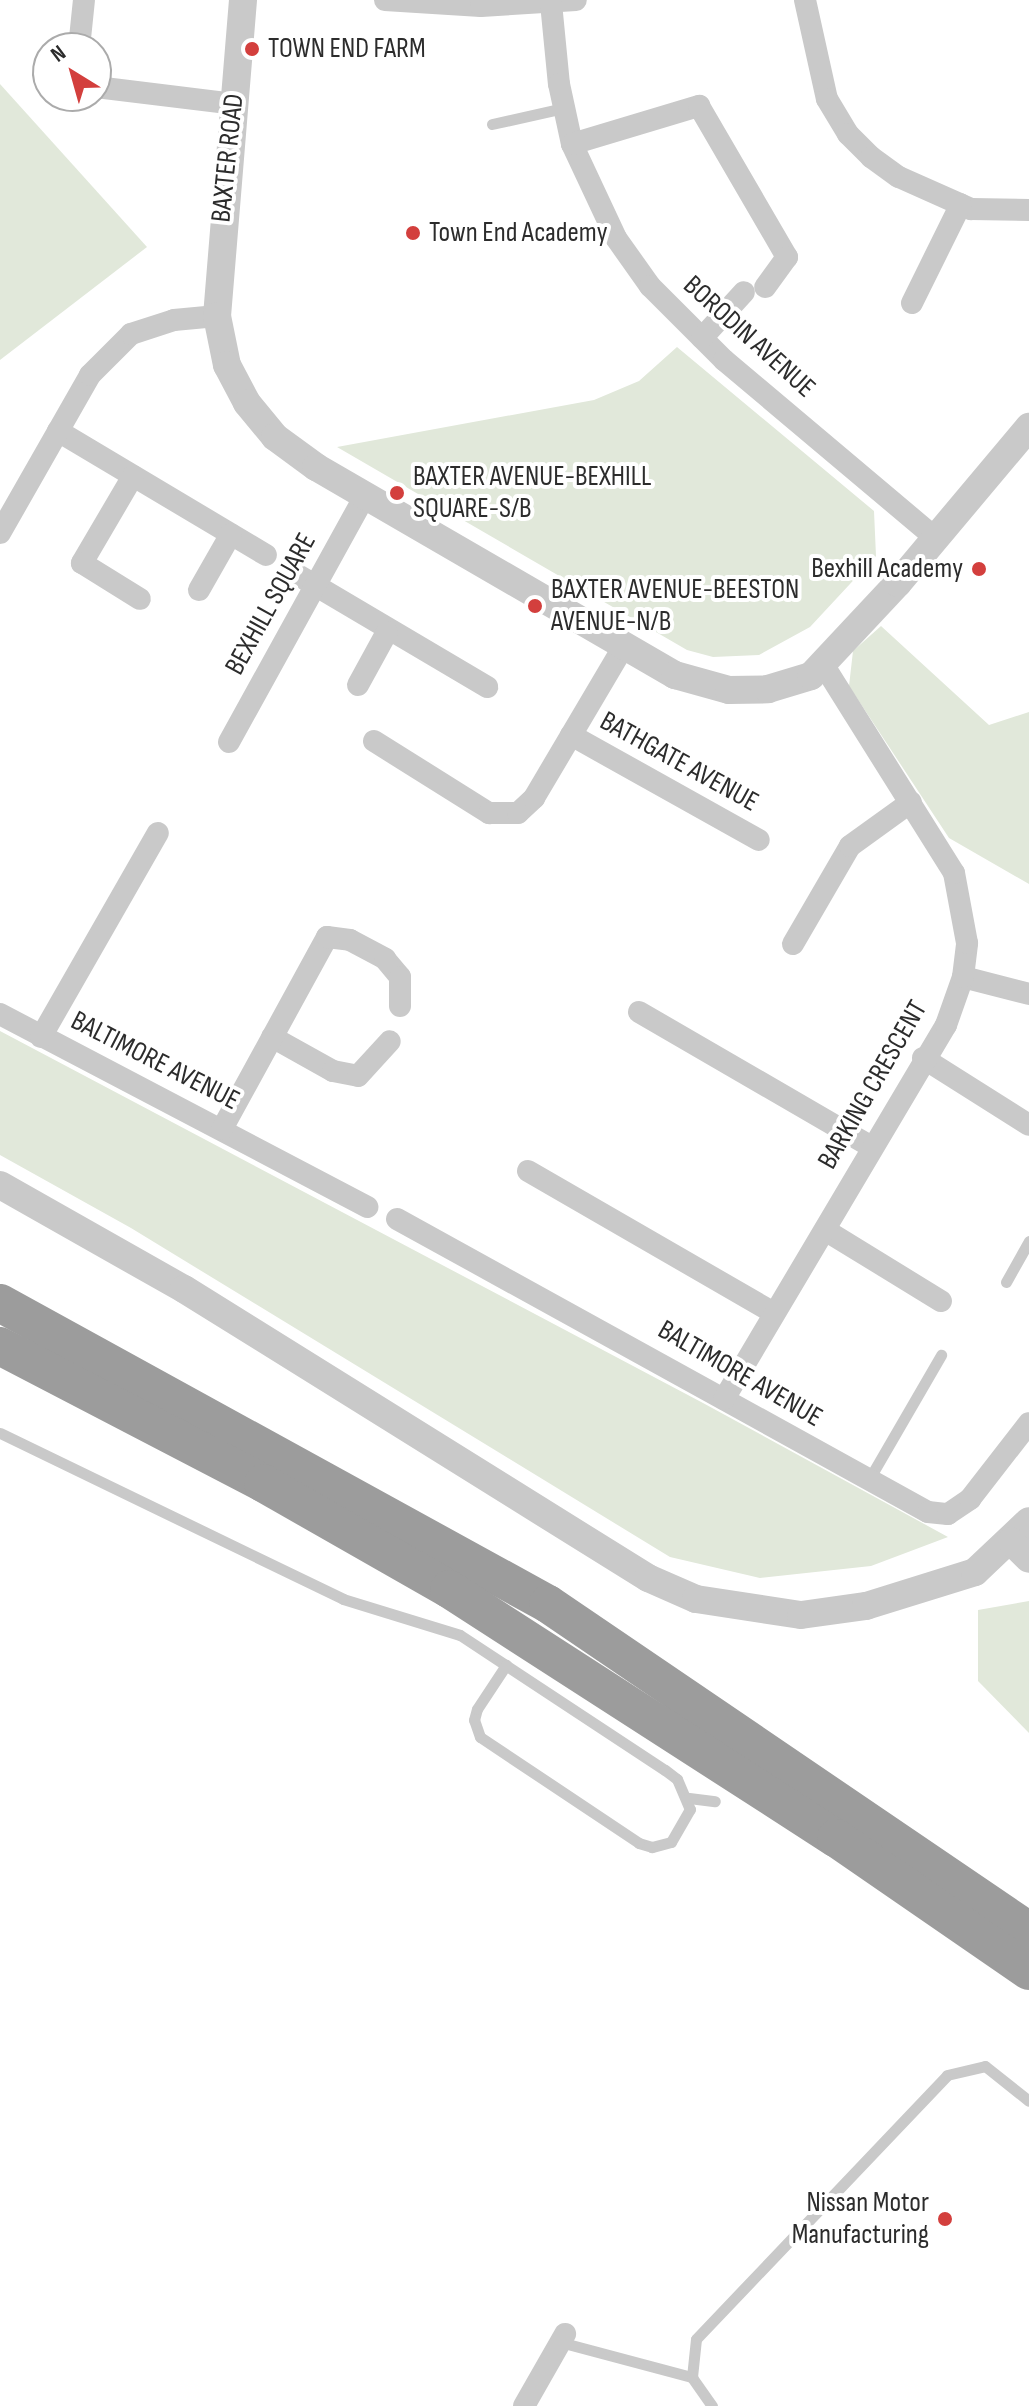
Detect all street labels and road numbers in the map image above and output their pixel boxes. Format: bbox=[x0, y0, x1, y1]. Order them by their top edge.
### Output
street label: BAXTER ROAD bbox=[205, 92, 251, 224]
street label: BORODIN AVENUE bbox=[676, 269, 822, 405]
street label: BEXHILL SQUARE bbox=[218, 527, 324, 681]
street label: BATHGATE AVENUE bbox=[594, 705, 764, 819]
street label: BARKING CRESCENT bbox=[811, 995, 935, 1175]
street label: BALTIMORE AVENUE bbox=[65, 1004, 245, 1118]
street label: BALTIMORE AVENUE bbox=[652, 1313, 828, 1435]

